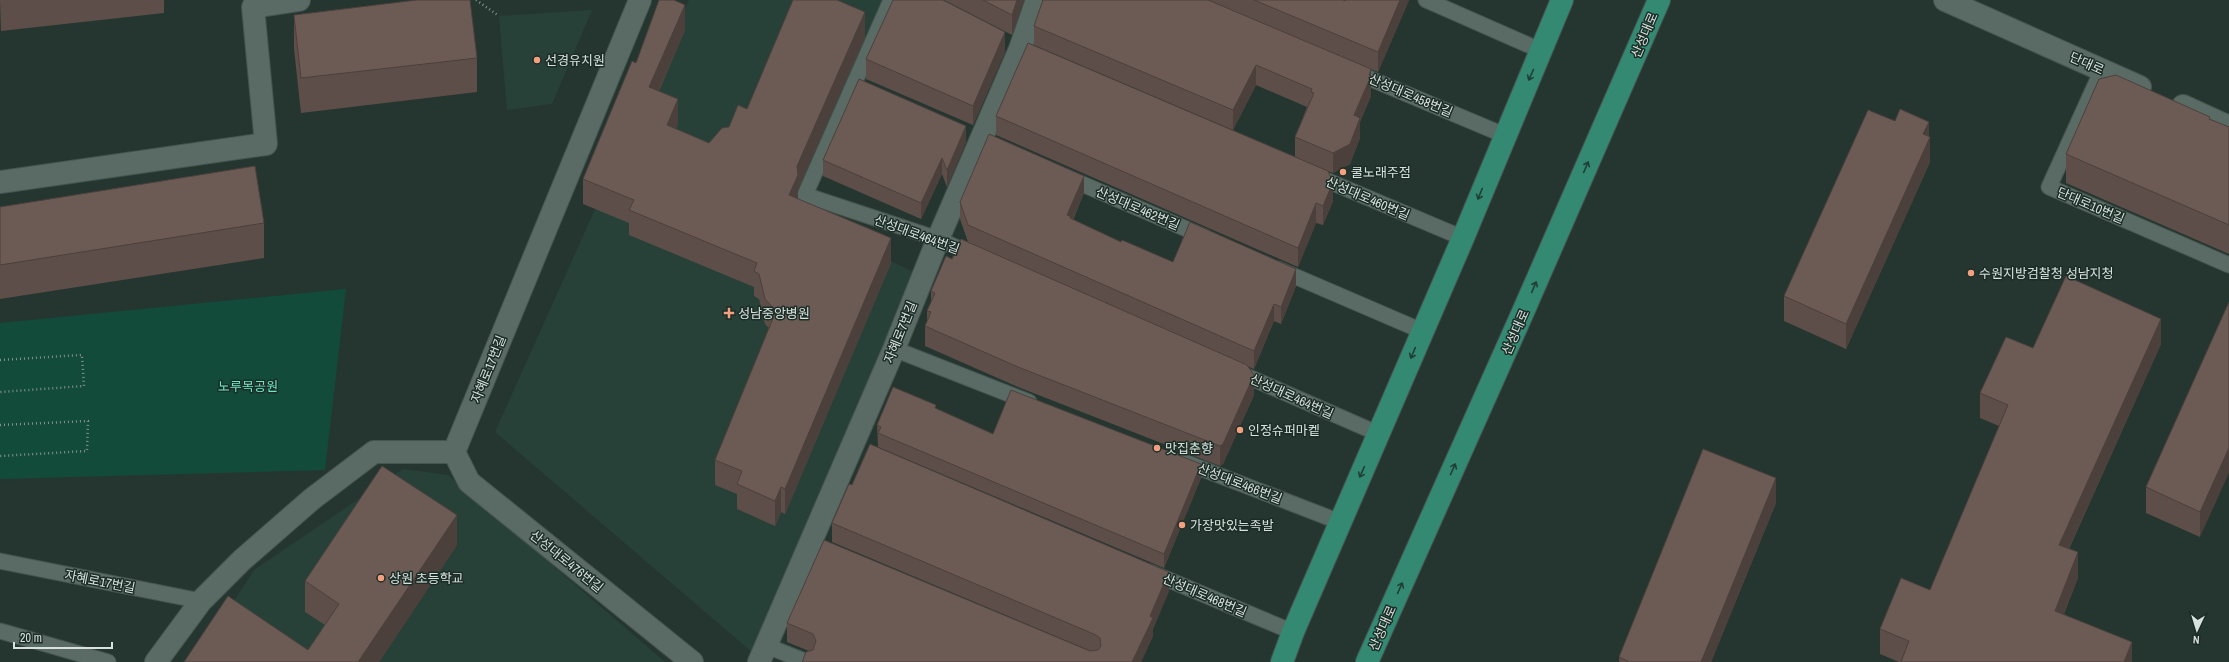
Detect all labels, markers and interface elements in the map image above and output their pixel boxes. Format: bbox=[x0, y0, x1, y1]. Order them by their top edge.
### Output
street label: 산성대로 bbox=[1627, 10, 1662, 61]
street label: 단대로 bbox=[2067, 48, 2107, 79]
place label: 선경유치원 bbox=[545, 52, 605, 69]
marker: 선경유치원 bbox=[532, 55, 542, 65]
one-way arrow bbox=[1527, 68, 1534, 80]
street label: 산성대로458번길 bbox=[1366, 70, 1455, 121]
one-way arrow bbox=[1583, 162, 1590, 174]
place label: 쿨노래주점 bbox=[1351, 164, 1411, 181]
marker: 쿨노래주점 bbox=[1338, 167, 1348, 177]
street label: 산성대로460번길 bbox=[1323, 173, 1412, 224]
street label: 산성대로462번길 bbox=[1093, 183, 1182, 234]
street label: 단대로10번길 bbox=[2055, 184, 2127, 227]
one-way arrow bbox=[1476, 188, 1484, 200]
street label: 산성대로464번길 bbox=[872, 211, 962, 258]
place label: 수원지방검찰청 성남지청 bbox=[1979, 265, 2114, 282]
marker: 수원지방검찰청 성남지청 bbox=[1966, 268, 1976, 278]
one-way arrow bbox=[1531, 281, 1539, 293]
street label: 자혜로7번길 bbox=[880, 299, 921, 366]
place label: 성남중앙병원 bbox=[738, 305, 810, 322]
marker: 성남중앙병원 bbox=[723, 307, 735, 319]
street label: 산성대로 bbox=[1498, 307, 1533, 358]
street label: 자혜로17번길 bbox=[467, 333, 510, 406]
one-way arrow bbox=[1409, 346, 1416, 358]
street label: 산성대로464번길 bbox=[1247, 370, 1336, 422]
park label: 노루목공원 bbox=[218, 378, 278, 395]
place label: 인정슈퍼마켙 bbox=[1248, 422, 1320, 439]
marker: 인정슈퍼마켙 bbox=[1235, 425, 1245, 435]
place label: 맛집춘향 bbox=[1165, 440, 1213, 457]
marker: 맛집춘향 bbox=[1152, 443, 1162, 453]
street label: 산성대로466번길 bbox=[1195, 459, 1285, 507]
one-way arrow bbox=[1450, 464, 1457, 476]
one-way arrow bbox=[1358, 466, 1365, 478]
place label: 가장맛있는족발 bbox=[1190, 517, 1274, 534]
marker: 가장맛있는족발 bbox=[1177, 520, 1187, 530]
street label: 산성대로476번길 bbox=[527, 527, 607, 596]
street label: 자혜로17번길 bbox=[63, 566, 137, 597]
place label: 상원 초등학교 bbox=[389, 570, 464, 587]
street label: 산성대로468번길 bbox=[1160, 570, 1249, 621]
marker: 상원 초등학교 bbox=[376, 573, 386, 583]
one-way arrow bbox=[1397, 582, 1404, 594]
street label: 산성대로 bbox=[1365, 603, 1400, 654]
north arrow bbox=[2177, 610, 2217, 650]
scale bar bbox=[14, 624, 112, 650]
text: 20 m bbox=[20, 630, 42, 646]
text: N bbox=[2193, 633, 2200, 647]

